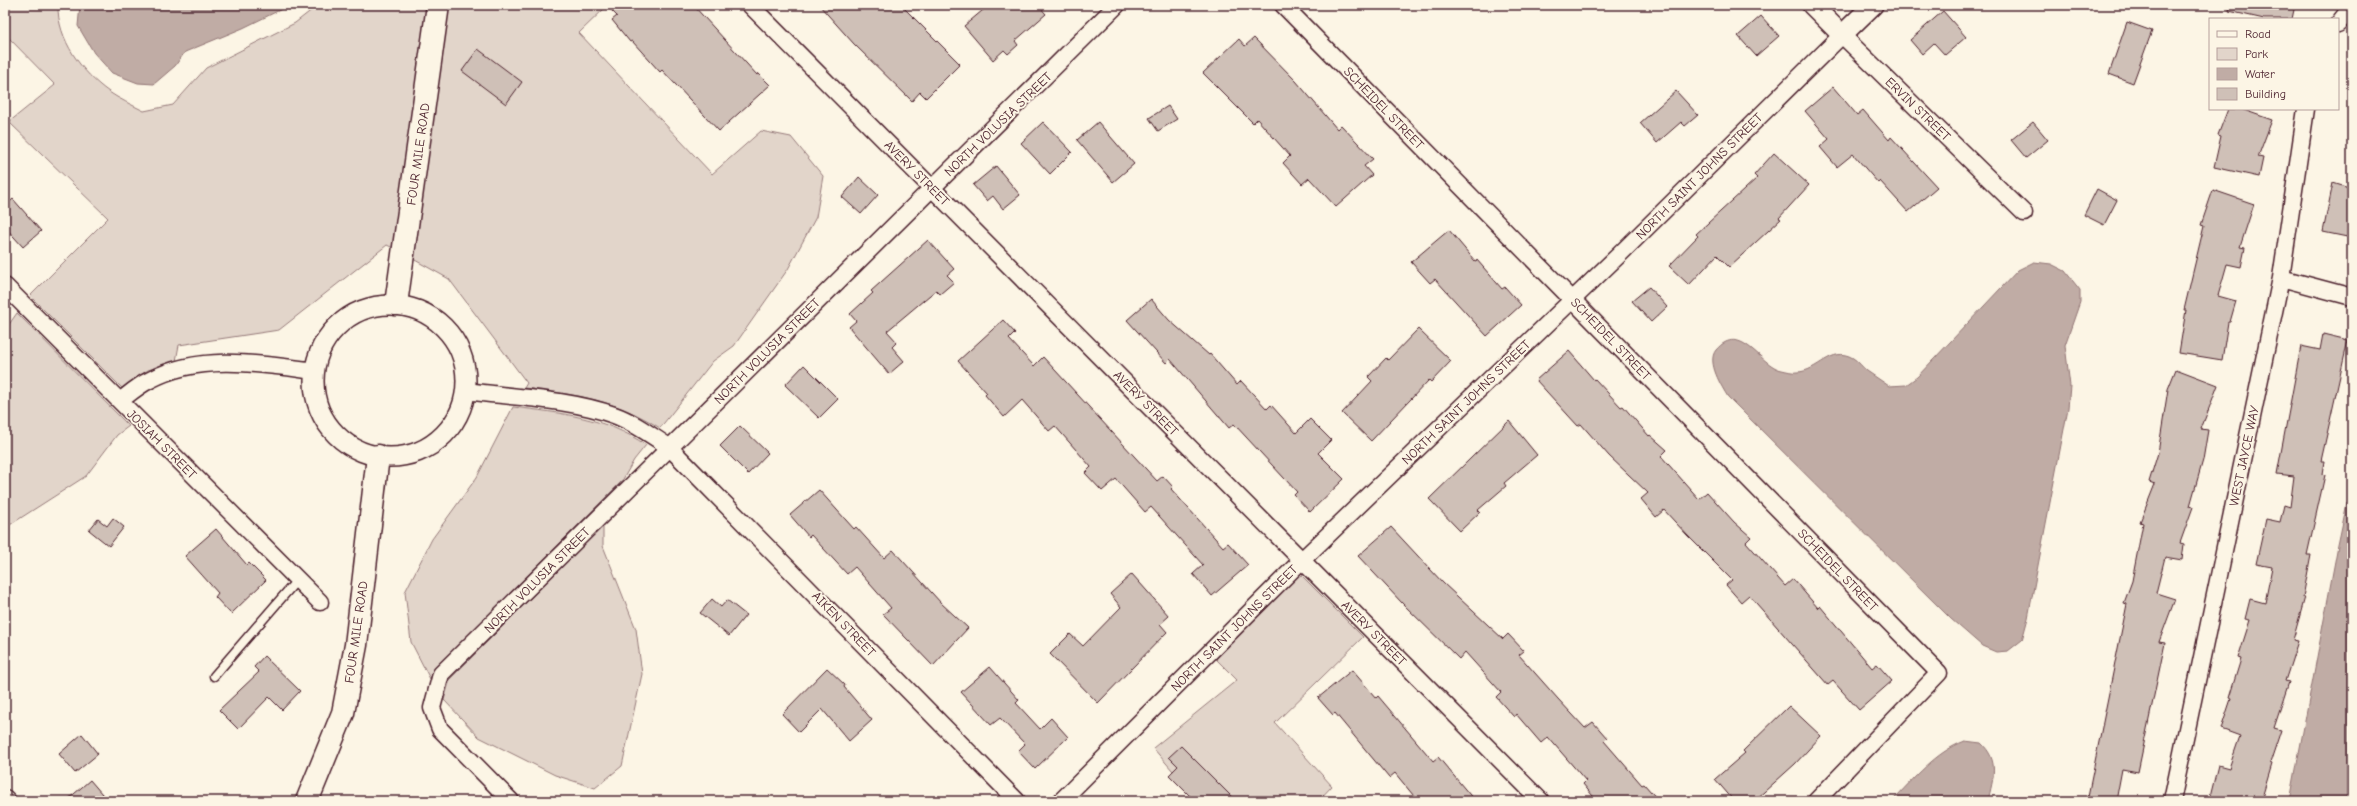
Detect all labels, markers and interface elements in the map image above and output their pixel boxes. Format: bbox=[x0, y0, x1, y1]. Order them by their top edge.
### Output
legend bbox=[2209, 18, 2339, 110]
text: Road bbox=[2245, 27, 2271, 41]
text: Park bbox=[2245, 47, 2268, 61]
street label: SCHEIDEL STREET bbox=[1341, 64, 1427, 152]
text: Water bbox=[2245, 67, 2275, 81]
street label: NORTH VOLUSIA STREET bbox=[941, 69, 1055, 179]
street label: ERVIN STREET bbox=[1882, 74, 1954, 144]
text: Building bbox=[2245, 87, 2286, 101]
street label: FOUR MILE ROAD bbox=[403, 102, 433, 206]
street label: NORTH SAINT JOHNS STREET bbox=[1633, 110, 1765, 242]
street label: AVERY STREET bbox=[881, 137, 953, 209]
street label: NORTH VOLUSIA STREET bbox=[711, 295, 823, 407]
street label: SCHEIDEL STREET bbox=[1568, 295, 1654, 383]
street label: NORTH SAINT JOHNS STREET bbox=[1399, 336, 1533, 467]
street label: AVERY STREET bbox=[1110, 367, 1182, 439]
street label: WEST JAYCE WAY bbox=[2226, 404, 2262, 508]
street label: JOSIAH STREET bbox=[124, 406, 200, 482]
street label: NORTH VOLUSIA STREET bbox=[481, 524, 593, 636]
street label: SCHEIDEL STREET bbox=[1795, 526, 1881, 614]
street label: NORTH SAINT JOHNS STREET bbox=[1168, 562, 1300, 694]
street label: FOUR MILE ROAD bbox=[341, 580, 371, 684]
street label: AIKEN STREET bbox=[809, 588, 879, 660]
street label: AVERY STREET bbox=[1338, 597, 1410, 669]

